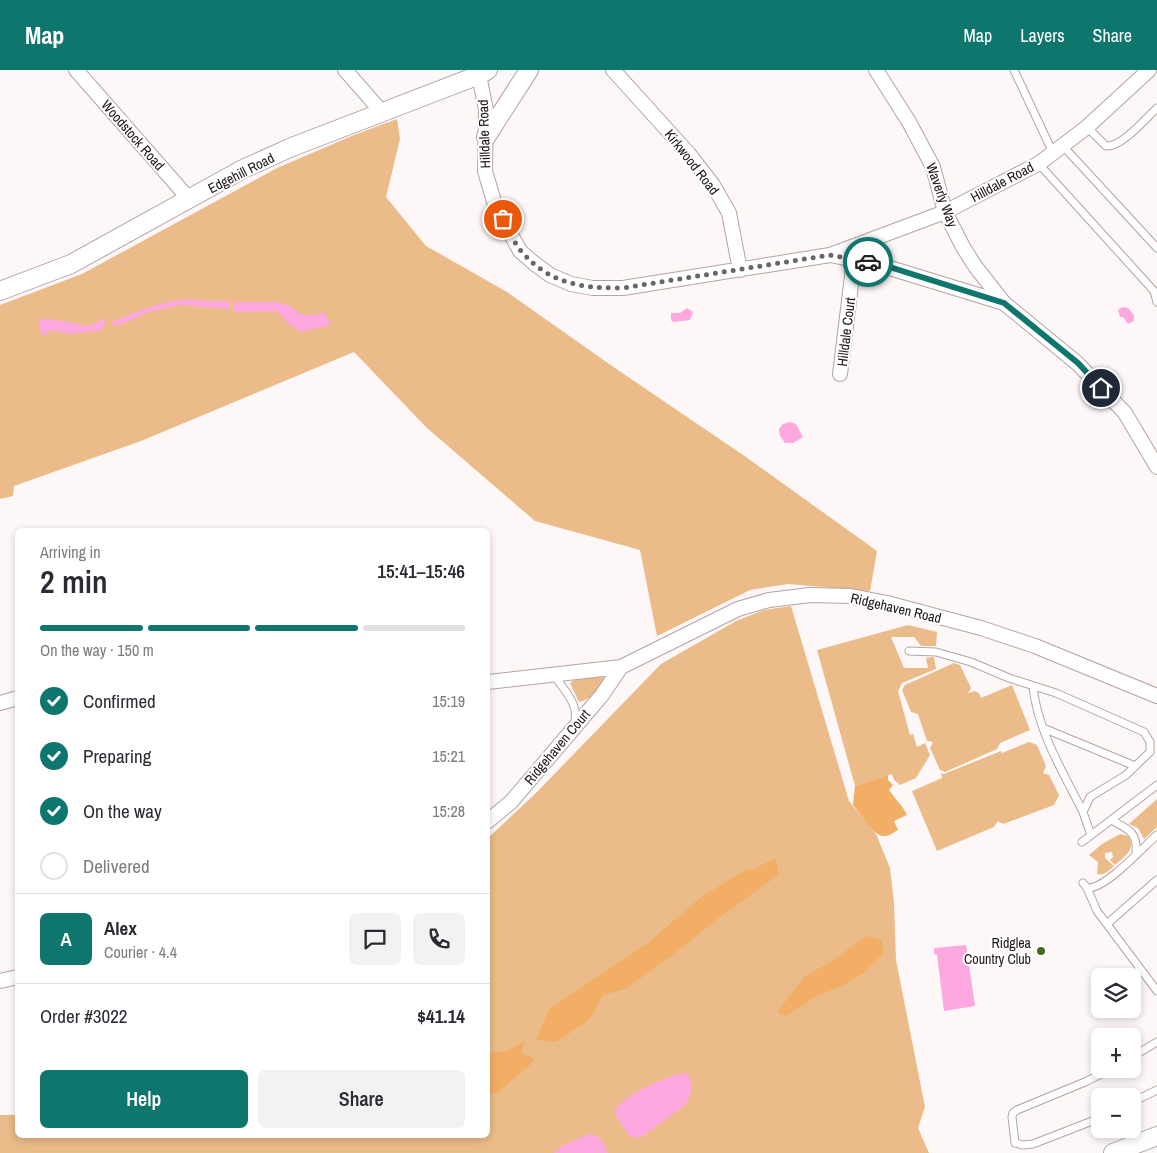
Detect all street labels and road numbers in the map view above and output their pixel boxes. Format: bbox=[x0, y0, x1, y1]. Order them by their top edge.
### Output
street label: Woodstock Road bbox=[98, 96, 168, 174]
street label: Hilldale Road bbox=[474, 99, 494, 169]
street label: Kirkwood Road bbox=[661, 126, 723, 198]
street label: Edgehill Road bbox=[205, 149, 277, 197]
street label: Hilldale Road bbox=[967, 158, 1037, 206]
street label: Waverly Way bbox=[922, 161, 962, 230]
street label: Hilldale Court bbox=[833, 296, 859, 368]
street label: Ridgehaven Road bbox=[849, 589, 943, 627]
street label: Ridgehaven Court bbox=[520, 706, 594, 788]

